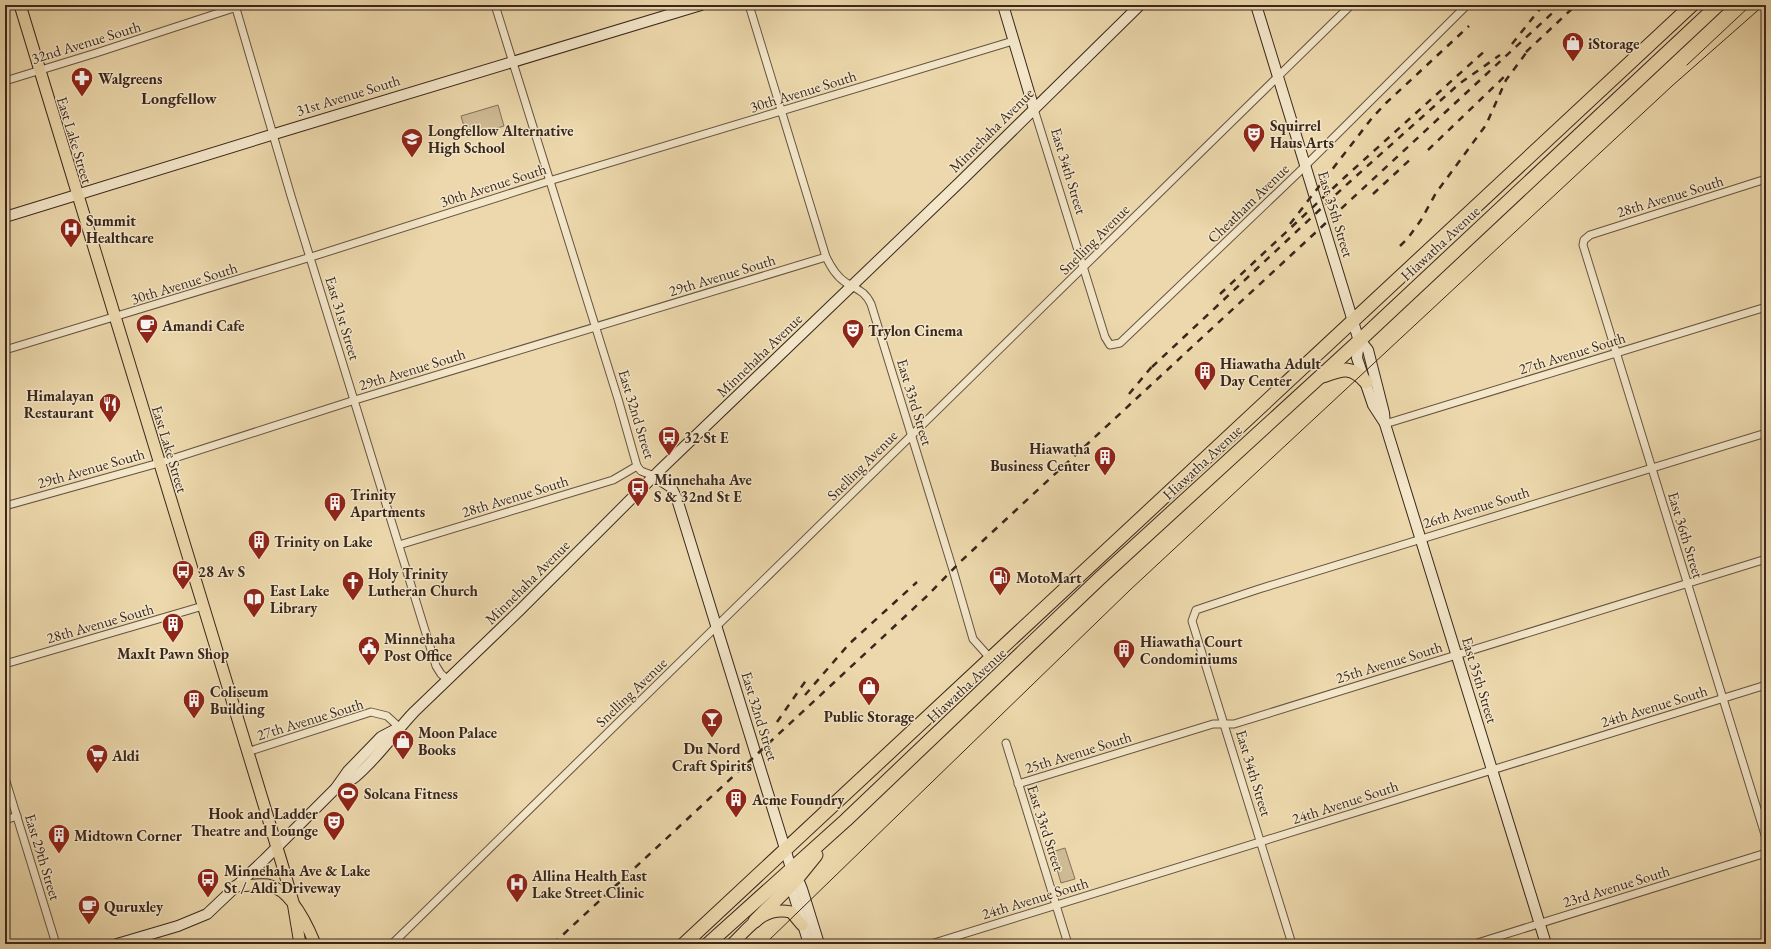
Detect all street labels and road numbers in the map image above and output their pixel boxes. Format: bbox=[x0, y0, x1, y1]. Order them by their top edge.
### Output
street label: 32nd Avenue South bbox=[29, 16, 143, 68]
street label: 30th Avenue South bbox=[747, 66, 859, 116]
street label: 31st Avenue South bbox=[294, 70, 403, 120]
street label: Minnehaha Avenue bbox=[945, 83, 1038, 176]
street label: East Lake Street bbox=[53, 94, 97, 186]
street label: East 34th Street bbox=[1047, 125, 1091, 217]
street label: 30th Avenue South bbox=[437, 159, 549, 211]
street label: Cheatham Avenue bbox=[1203, 159, 1293, 247]
street label: East 35th Street bbox=[1314, 168, 1358, 260]
street label: 28th Avenue South bbox=[1614, 171, 1726, 221]
street label: Snelling Avenue bbox=[1055, 200, 1133, 278]
street label: Hiawatha Avenue bbox=[1396, 201, 1484, 285]
street label: 29th Avenue South bbox=[666, 250, 778, 300]
street label: 30th Avenue South bbox=[128, 258, 240, 308]
street label: East 31st Street bbox=[321, 274, 365, 362]
street label: Minnehaha Avenue bbox=[712, 309, 806, 401]
street label: 27th Avenue South bbox=[1516, 328, 1628, 378]
street label: 29th Avenue South bbox=[356, 344, 468, 394]
street label: East 33rd Street bbox=[893, 356, 937, 448]
street label: East 32nd Street bbox=[614, 367, 660, 461]
street label: East Lake Street bbox=[148, 403, 192, 495]
street label: Hiawatha Avenue bbox=[1158, 420, 1246, 504]
street label: Snelling Avenue bbox=[823, 426, 901, 504]
street label: 29th Avenue South bbox=[35, 444, 147, 492]
street label: 28th Avenue South bbox=[459, 471, 571, 521]
street label: 26th Avenue South bbox=[1420, 482, 1532, 532]
street label: East 36th Street bbox=[1664, 489, 1708, 581]
street label: Minnehaha Avenue bbox=[481, 535, 574, 628]
street label: 28th Avenue South bbox=[44, 599, 156, 647]
street label: East 35th Street bbox=[1458, 634, 1502, 726]
street label: 25th Avenue South bbox=[1333, 637, 1445, 687]
street label: Hiawatha Avenue bbox=[922, 643, 1010, 727]
street label: Snelling Avenue bbox=[591, 653, 671, 731]
street label: East 32nd Street bbox=[737, 669, 783, 763]
street label: 24th Avenue South bbox=[1598, 681, 1710, 731]
street label: 27th Avenue South bbox=[254, 694, 366, 744]
street label: 25th Avenue South bbox=[1022, 727, 1134, 777]
street label: East 34th Street bbox=[1232, 727, 1276, 819]
street label: 24th Avenue South bbox=[1289, 776, 1401, 828]
street label: East 33rd Street bbox=[1023, 782, 1069, 874]
street label: East 29th Street bbox=[21, 811, 65, 903]
street label: 23rd Avenue South bbox=[1560, 861, 1672, 911]
street label: 24th Avenue South bbox=[979, 873, 1091, 923]

